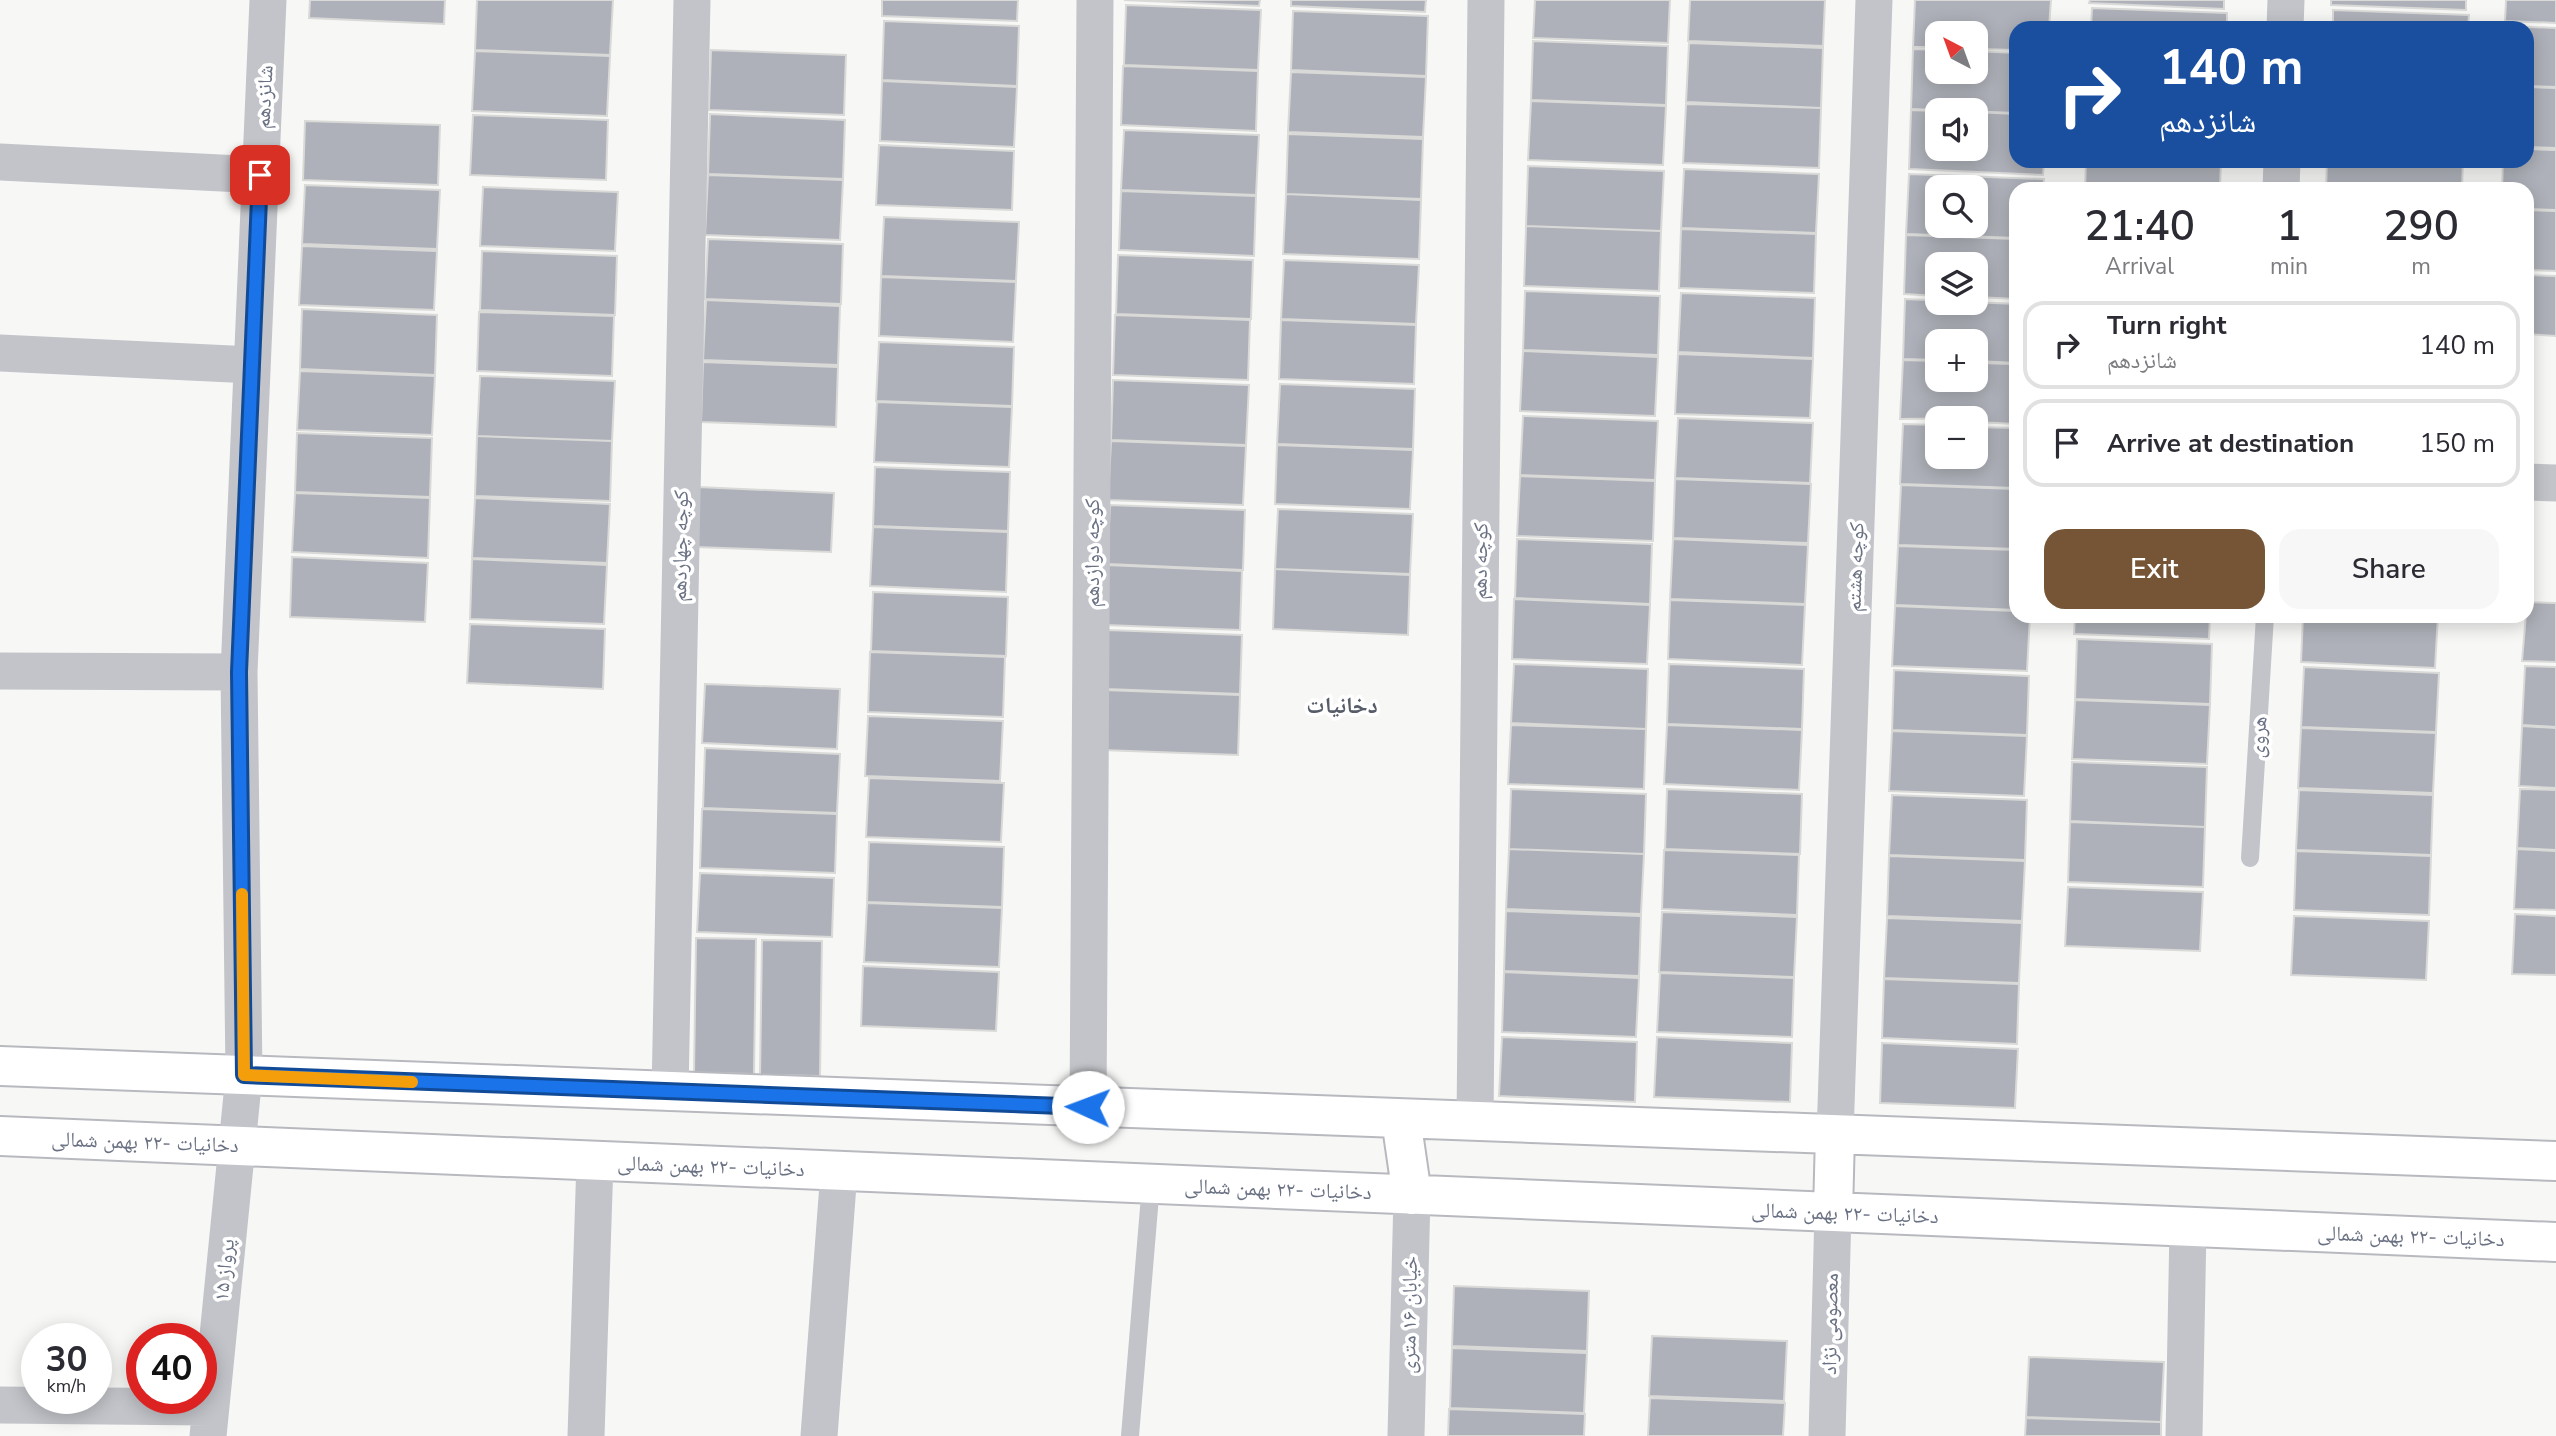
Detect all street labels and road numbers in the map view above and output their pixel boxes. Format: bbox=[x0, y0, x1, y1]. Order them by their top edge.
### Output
street label: شانزدهم bbox=[248, 64, 280, 130]
street label: کوچه چهاردهم bbox=[665, 489, 695, 602]
street label: کوچه دوازدهم bbox=[1078, 498, 1106, 607]
street label: کوچه هشتم bbox=[1839, 521, 1871, 612]
street label: کوچه دهم bbox=[1465, 522, 1495, 600]
street label: هروی bbox=[2243, 715, 2273, 759]
street label: دخانیات -۲۲ بهمن شمالی bbox=[51, 1125, 239, 1159]
street label: دخانیات -۲۲ بهمن شمالی bbox=[617, 1149, 805, 1183]
street label: دخانیات -۲۲ بهمن شمالی bbox=[1184, 1172, 1372, 1206]
street label: دخانیات -۲۲ بهمن شمالی bbox=[1751, 1196, 1939, 1230]
street label: دخانیات -۲۲ بهمن شمالی bbox=[2317, 1219, 2505, 1253]
street label: پرواز ۱۵ bbox=[207, 1237, 241, 1303]
street label: خیابان ۱۶ متری bbox=[1394, 1256, 1424, 1374]
street label: معصومی نژاد bbox=[1815, 1273, 1845, 1375]

